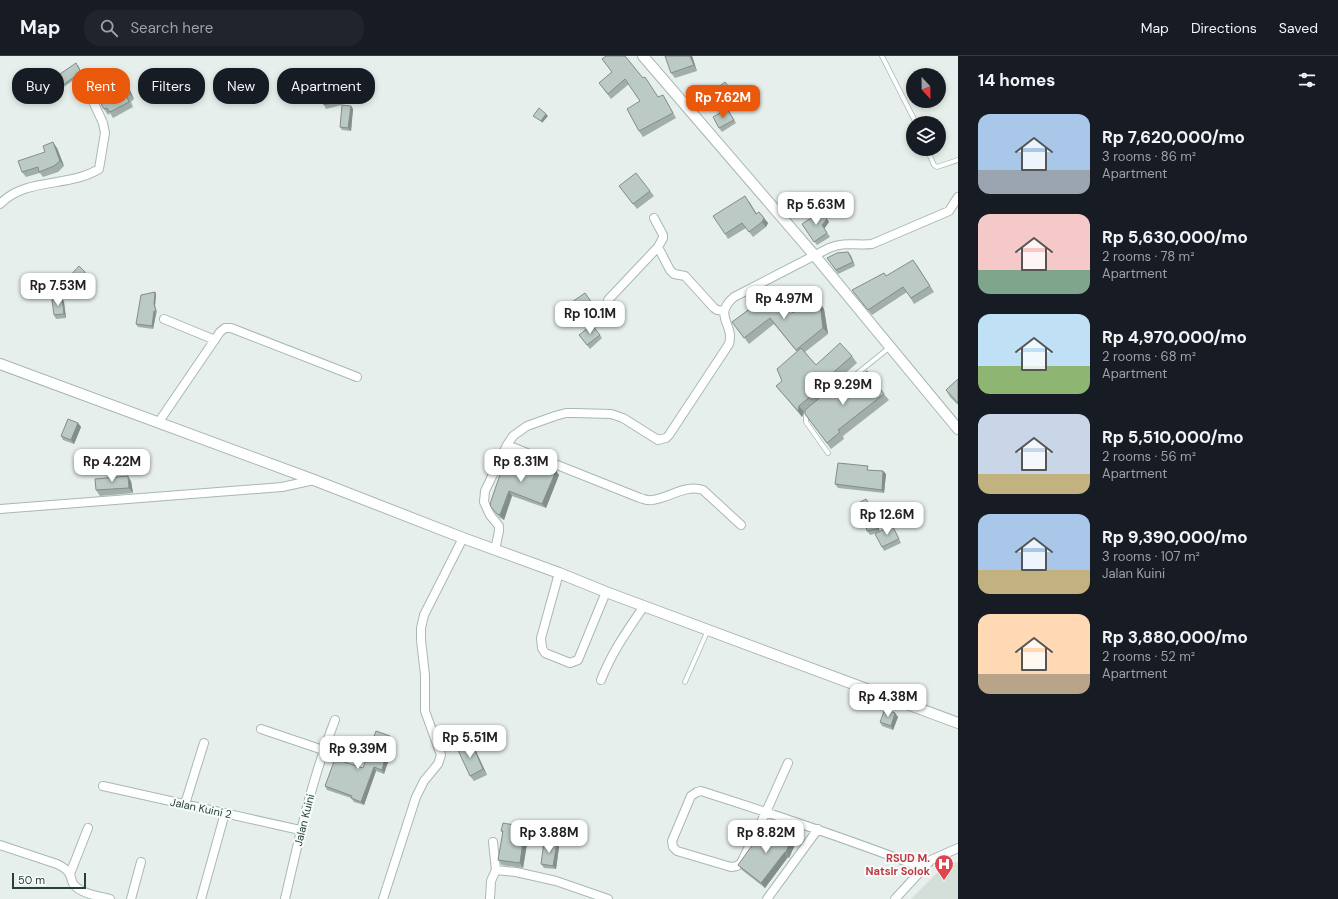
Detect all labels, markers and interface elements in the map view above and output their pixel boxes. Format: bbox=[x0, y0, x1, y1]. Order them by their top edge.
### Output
search box bbox=[84, 10, 364, 46]
text: Map bbox=[20, 15, 60, 40]
icon: search bbox=[98, 17, 120, 39]
text: Search here bbox=[130, 18, 213, 38]
text: Map bbox=[1141, 19, 1169, 37]
text: Directions bbox=[1191, 19, 1257, 37]
text: Saved bbox=[1279, 19, 1318, 37]
chip: Buy bbox=[12, 68, 64, 104]
chip: Rent bbox=[72, 68, 130, 104]
chip: Filters bbox=[138, 68, 205, 104]
chip: New bbox=[213, 68, 269, 104]
chip: Apartment bbox=[277, 68, 375, 104]
north arrow bbox=[906, 68, 946, 108]
map controls bbox=[906, 68, 946, 156]
text: 14 homes bbox=[978, 69, 1055, 91]
icon: filters bbox=[1296, 69, 1318, 91]
pin: Rp 7.62M bbox=[682, 85, 764, 119]
text: Rp 7.62M bbox=[695, 89, 751, 106]
button: layers bbox=[906, 116, 946, 156]
text: Rp 7,620,000/mo bbox=[1102, 126, 1245, 148]
icon: home bbox=[1010, 130, 1058, 178]
text: 3 rooms · 86 m² bbox=[1102, 148, 1196, 165]
text: Apartment bbox=[1102, 165, 1167, 182]
pin: Rp 5.63M bbox=[775, 192, 857, 226]
text: Rp 5.63M bbox=[787, 196, 845, 213]
text: Rp 5,630,000/mo bbox=[1102, 226, 1248, 248]
icon: home bbox=[1010, 230, 1058, 278]
text: 2 rooms · 78 m² bbox=[1102, 248, 1194, 265]
text: Apartment bbox=[1102, 265, 1167, 282]
pin: Rp 7.53M bbox=[17, 273, 99, 307]
text: Rp 7.53M bbox=[30, 277, 86, 294]
pin: Rp 4.97M bbox=[743, 286, 825, 320]
text: Rp 4.97M bbox=[755, 290, 813, 307]
pin: Rp 10.1M bbox=[549, 301, 631, 335]
text: Rp 10.1M bbox=[564, 305, 616, 322]
text: Rp 4,970,000/mo bbox=[1102, 326, 1247, 348]
icon: home bbox=[1010, 330, 1058, 378]
text: 2 rooms · 68 m² bbox=[1102, 348, 1196, 365]
text: Apartment bbox=[1102, 365, 1167, 382]
pin: Rp 9.29M bbox=[802, 372, 884, 406]
text: Rp 9.29M bbox=[814, 376, 872, 393]
text: Rp 5,510,000/mo bbox=[1102, 426, 1244, 448]
icon: home bbox=[1010, 430, 1058, 478]
text: 2 rooms · 56 m² bbox=[1102, 448, 1196, 465]
pin: Rp 4.22M bbox=[71, 449, 153, 483]
pin: Rp 8.31M bbox=[480, 449, 562, 483]
text: Rp 4.22M bbox=[83, 453, 141, 470]
text: Rp 8.31M bbox=[493, 453, 549, 470]
text: Apartment bbox=[1102, 465, 1167, 482]
pin: Rp 12.6M bbox=[846, 502, 928, 536]
text: Rp 12.6M bbox=[860, 506, 914, 523]
text: Rp 9,390,000/mo bbox=[1102, 526, 1248, 548]
icon: home bbox=[1010, 530, 1058, 578]
text: 3 rooms · 107 m² bbox=[1102, 548, 1200, 565]
text: Jalan Kuini bbox=[1102, 565, 1165, 582]
text: Rp 3,880,000/mo bbox=[1102, 626, 1248, 648]
icon: home bbox=[1010, 630, 1058, 678]
text: 2 rooms · 52 m² bbox=[1102, 648, 1195, 665]
text: Apartment bbox=[1102, 665, 1167, 682]
pin: Rp 4.38M bbox=[847, 684, 929, 718]
text: Rp 4.38M bbox=[858, 688, 918, 705]
pin: Rp 5.51M bbox=[429, 725, 511, 759]
text: Rp 5.51M bbox=[442, 729, 498, 746]
pin: Rp 9.39M bbox=[317, 736, 399, 770]
text: Rp 9.39M bbox=[329, 740, 387, 757]
street label: Jalan Kuini bbox=[291, 792, 317, 848]
street label: Jalan Kuini 2 bbox=[169, 795, 233, 821]
pin: Rp 3.88M bbox=[508, 820, 590, 854]
pin: Rp 8.82M bbox=[725, 820, 807, 854]
text: Rp 3.88M bbox=[520, 824, 578, 841]
text: Rp 8.82M bbox=[737, 824, 795, 841]
place label: RSUD M. Natsir Solok bbox=[866, 851, 931, 878]
hospital icon: RSUD M. Natsir Solok bbox=[933, 853, 955, 881]
scale bar bbox=[12, 871, 86, 890]
text: 50 m bbox=[18, 873, 45, 887]

